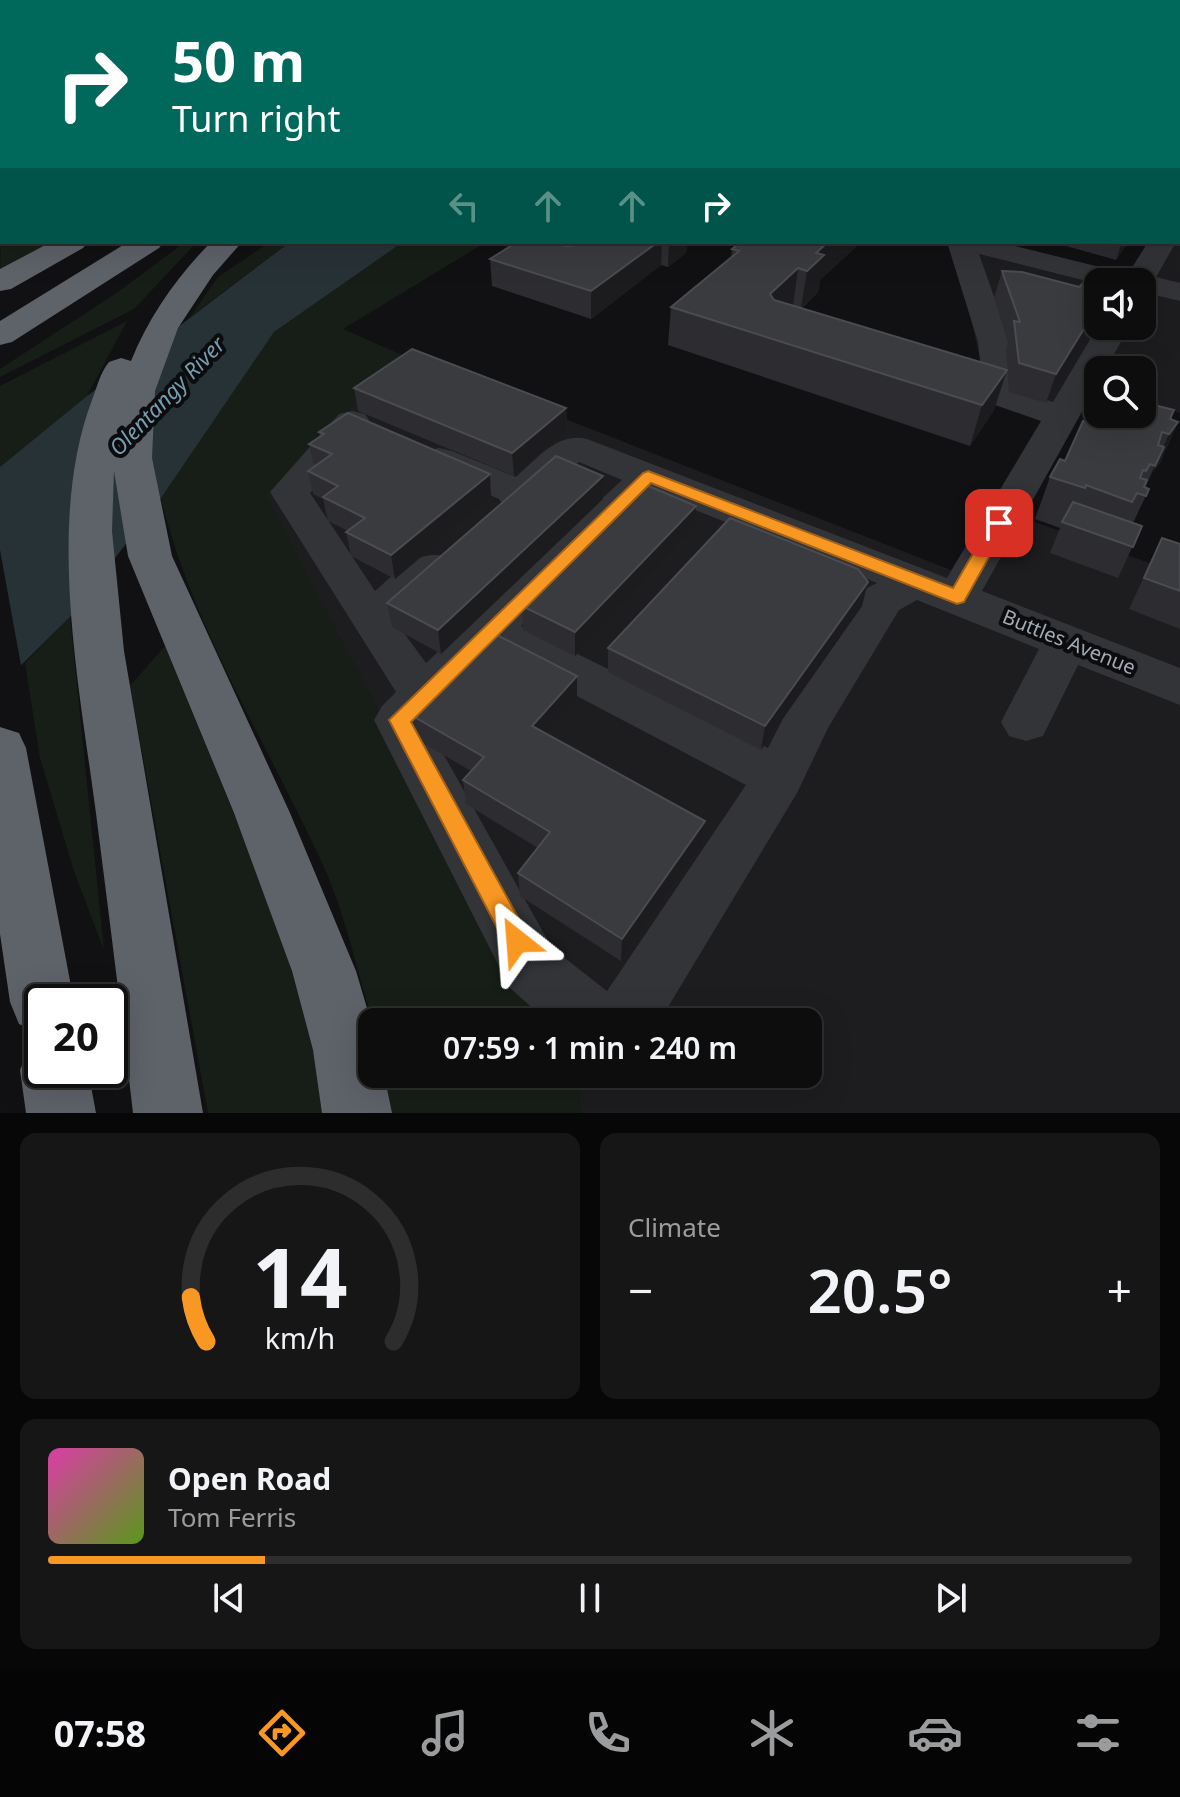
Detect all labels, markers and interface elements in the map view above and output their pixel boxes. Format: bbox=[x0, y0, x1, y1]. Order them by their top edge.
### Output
text: 50 m bbox=[172, 22, 305, 98]
icon: right bbox=[40, 32, 144, 136]
text: Turn right bbox=[172, 94, 340, 143]
icon: left bbox=[442, 184, 486, 228]
icon: ahead bbox=[526, 184, 570, 228]
icon: ahead bbox=[610, 184, 654, 228]
icon: right bbox=[694, 184, 738, 228]
map controls bbox=[1084, 268, 1156, 428]
button: sound bbox=[1084, 268, 1156, 340]
water label: Olentangy River bbox=[102, 328, 232, 461]
button: search bbox=[1084, 356, 1156, 428]
pin bbox=[965, 489, 1033, 557]
icon: arrive bbox=[977, 501, 1021, 545]
street label: Buttles Avenue bbox=[999, 603, 1140, 681]
position arrow bbox=[475, 899, 559, 983]
speed limit sign: 20 bbox=[24, 984, 128, 1088]
text: 07:59 · 1 min · 240 m bbox=[443, 1027, 737, 1068]
text: Climate bbox=[628, 1209, 721, 1245]
text: 14 bbox=[252, 1219, 348, 1332]
text: 20.5° bbox=[807, 1249, 953, 1331]
text: − bbox=[628, 1260, 653, 1320]
text: + bbox=[1107, 1260, 1132, 1320]
text: km/h bbox=[265, 1318, 335, 1357]
text: Open Road bbox=[168, 1458, 331, 1499]
text: Tom Ferris bbox=[168, 1499, 296, 1535]
icon: previous bbox=[207, 1576, 251, 1620]
icon: pause bbox=[568, 1576, 612, 1620]
icon: next bbox=[929, 1576, 973, 1620]
icon: directions bbox=[254, 1705, 310, 1761]
icon: music bbox=[417, 1705, 473, 1761]
icon: phone bbox=[580, 1705, 636, 1761]
icon: climate bbox=[744, 1705, 800, 1761]
icon: car bbox=[907, 1705, 963, 1761]
icon: filters bbox=[1070, 1705, 1126, 1761]
text: 07:58 bbox=[54, 1709, 146, 1758]

